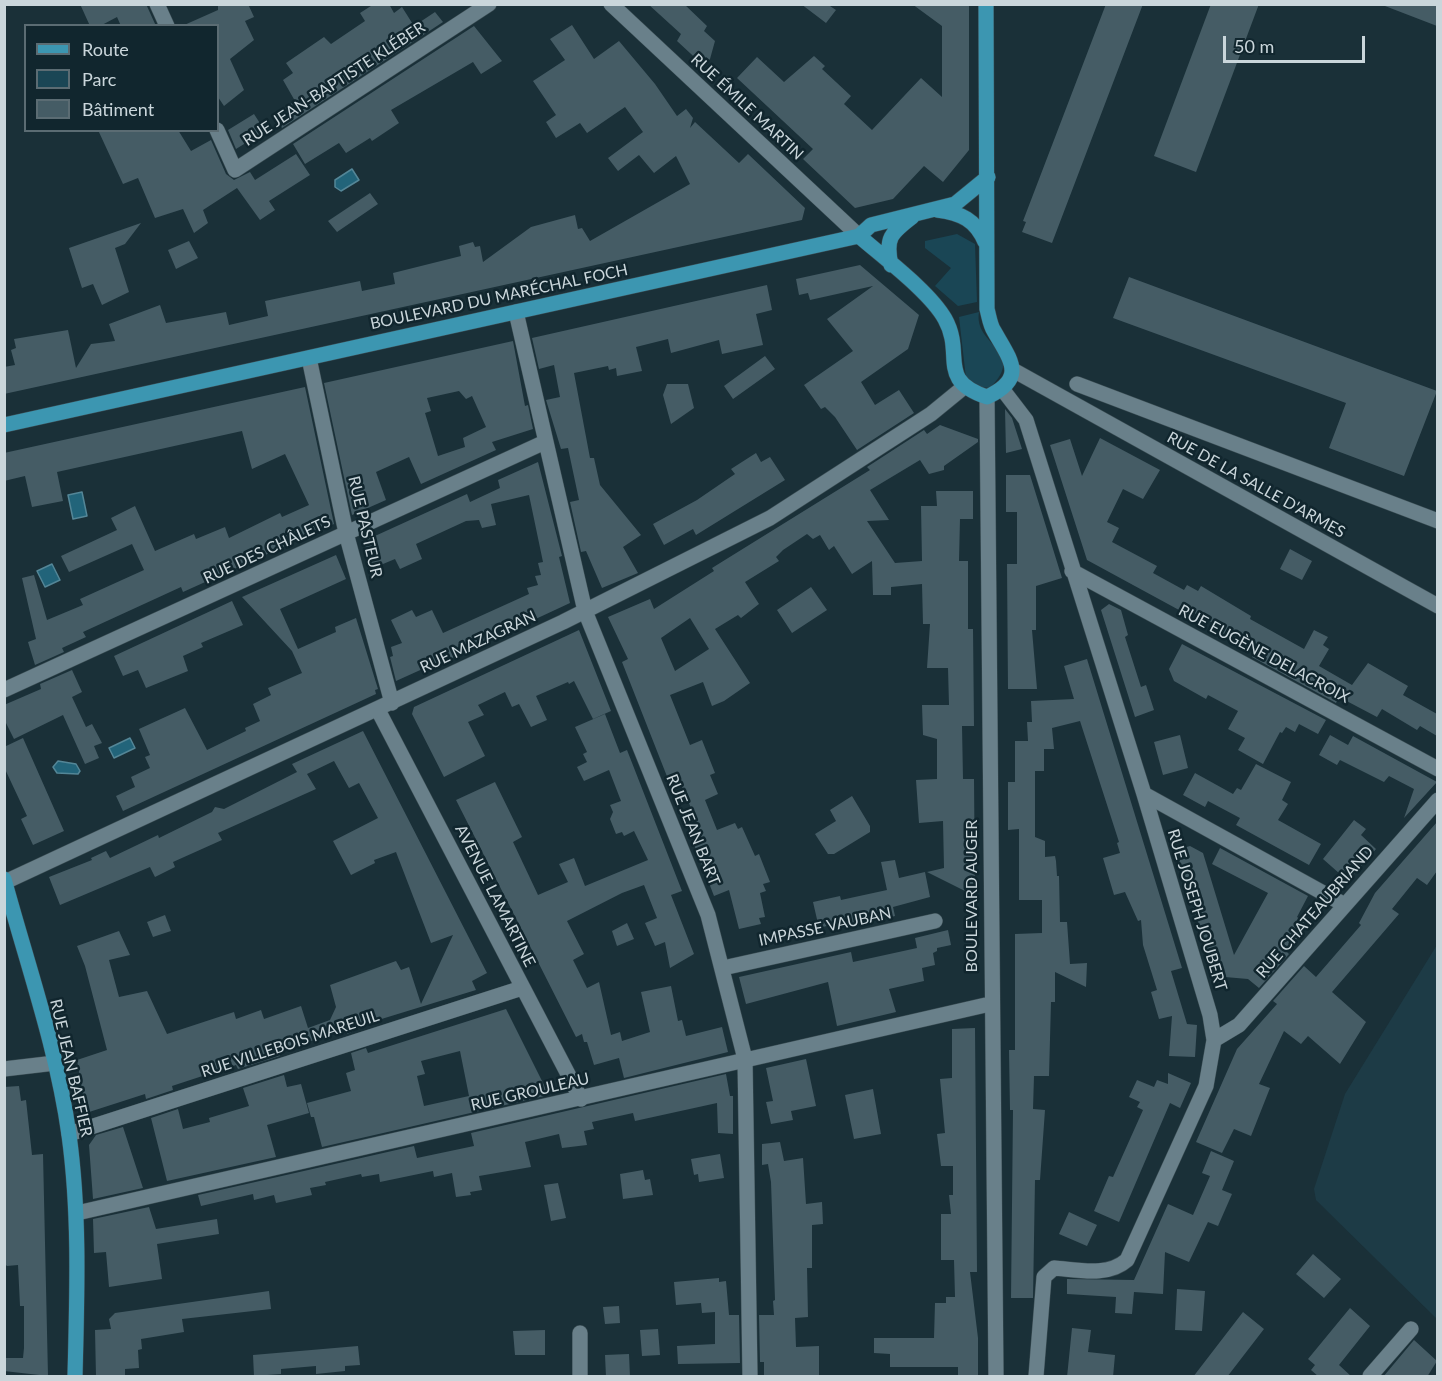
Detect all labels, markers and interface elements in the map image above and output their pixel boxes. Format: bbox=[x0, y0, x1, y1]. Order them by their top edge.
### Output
street label: RUE JEAN-BAPTISTE KLÉBER bbox=[239, 18, 429, 150]
legend bbox=[24, 24, 219, 132]
scale bar bbox=[1226, 24, 1368, 62]
text: 50 m bbox=[1234, 35, 1274, 57]
text: Route bbox=[82, 38, 129, 60]
street label: RUE ÉMILE MARTIN bbox=[687, 50, 807, 164]
text: Parc bbox=[82, 68, 116, 90]
text: Bâtiment bbox=[82, 98, 154, 120]
street label: BOULEVARD DU MARÉCHAL FOCH bbox=[368, 260, 630, 334]
street label: RUE DE LA SALLE D'ARMES bbox=[1163, 428, 1349, 542]
street label: RUE PASTEUR bbox=[344, 474, 386, 580]
street label: RUE DES CHÂLETS bbox=[200, 512, 334, 588]
street label: RUE EUGÈNE DELACROIX bbox=[1175, 601, 1353, 707]
street label: RUE MAZAGRAN bbox=[417, 607, 539, 677]
street label: RUE JEAN BART bbox=[662, 772, 724, 888]
street label: BOULEVARD AUGER bbox=[962, 820, 982, 972]
street label: AVENUE LAMARTINE bbox=[451, 822, 539, 970]
street label: RUE JOSEPH JOUBERT bbox=[1163, 827, 1231, 993]
street label: RUE CHATEAUBRIAND bbox=[1252, 842, 1378, 982]
street label: IMPASSE VAUBAN bbox=[757, 904, 893, 950]
street label: RUE JEAN BAFFIER bbox=[46, 997, 96, 1139]
street label: RUE VILLEBOIS MAREUIL bbox=[199, 1006, 381, 1082]
street label: RUE GROULEAU bbox=[469, 1069, 591, 1115]

